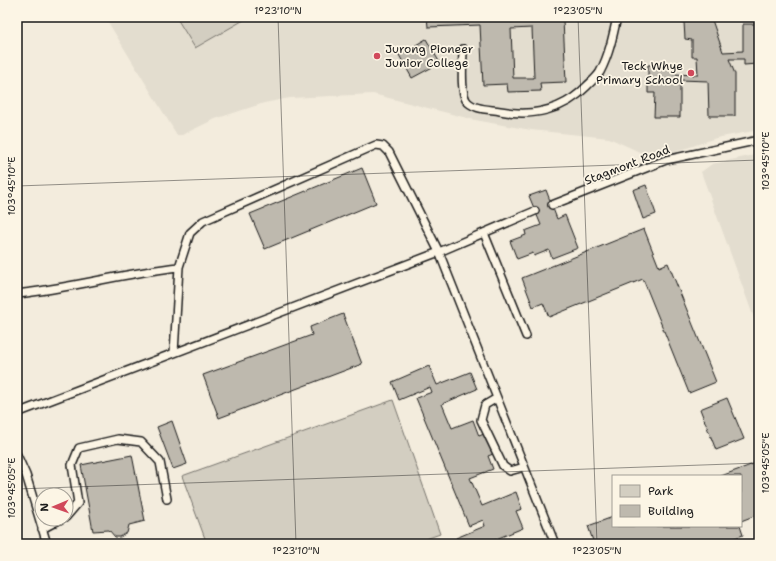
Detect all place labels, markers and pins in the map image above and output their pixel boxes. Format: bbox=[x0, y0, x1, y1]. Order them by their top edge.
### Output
place label: Jurong Pioneer Junior College bbox=[385, 41, 474, 71]
marker: Jurong Pioneer Junior College bbox=[372, 51, 382, 61]
place label: Teck Whye Primary School bbox=[596, 58, 683, 88]
marker: Teck Whye Primary School bbox=[686, 68, 696, 78]

